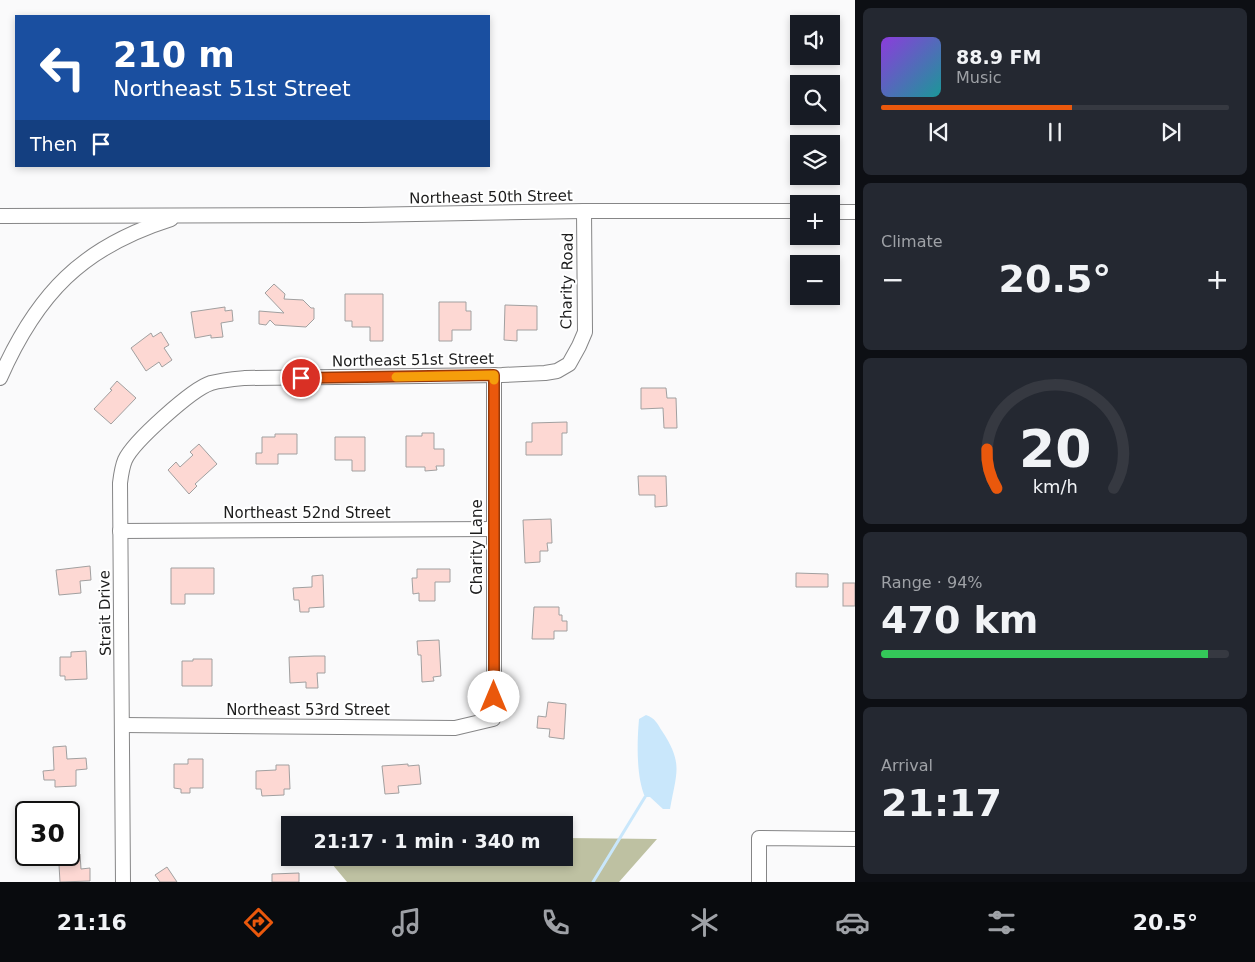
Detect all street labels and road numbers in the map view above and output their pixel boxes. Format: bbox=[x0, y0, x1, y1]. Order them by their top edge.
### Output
street label: Northeast 50th Street bbox=[409, 187, 573, 207]
street label: Charity Road bbox=[557, 233, 577, 329]
street label: Northeast 51st Street bbox=[332, 350, 494, 370]
street label: Charity Lane bbox=[468, 499, 486, 595]
street label: Northeast 52nd Street bbox=[223, 504, 391, 522]
street label: Strait Drive bbox=[95, 570, 115, 656]
street label: Northeast 53rd Street bbox=[226, 701, 390, 719]

